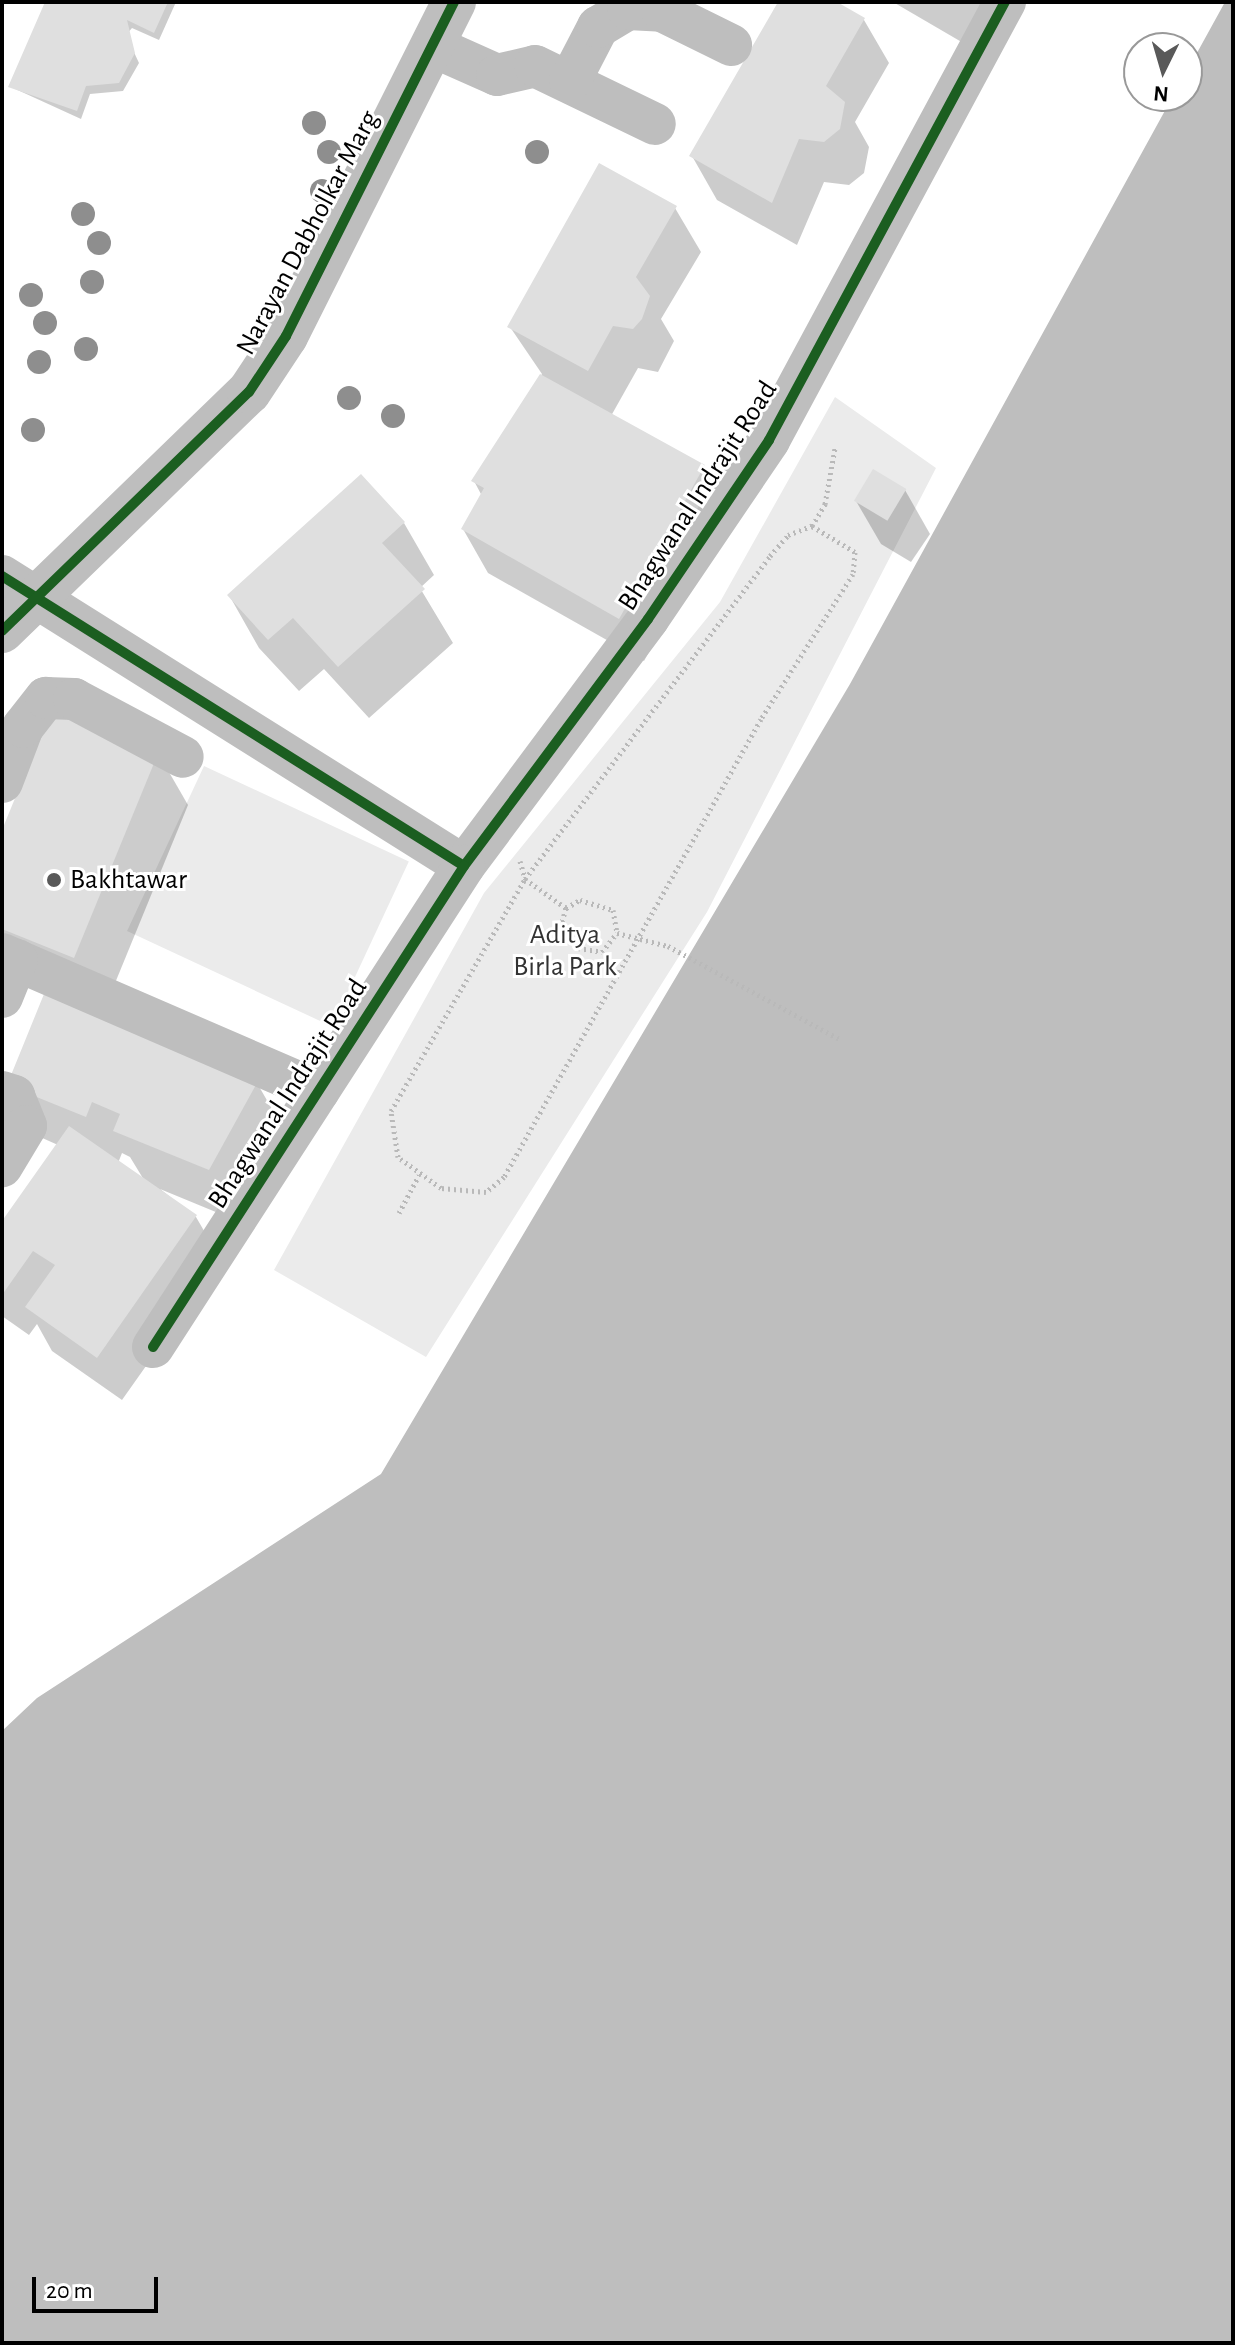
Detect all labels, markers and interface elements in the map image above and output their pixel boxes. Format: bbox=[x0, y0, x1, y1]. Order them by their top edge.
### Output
north arrow bbox=[1123, 32, 1203, 112]
text: N bbox=[1153, 82, 1170, 106]
street label: Narayan Dabholkar Marg bbox=[229, 105, 387, 361]
street label: Bhagwanal Indrajit Road bbox=[611, 375, 785, 617]
place label: Bakhtawar bbox=[70, 863, 187, 897]
marker: Bakhtawar bbox=[45, 871, 63, 889]
park label: Aditya Birla Park bbox=[513, 918, 617, 984]
street label: Bhagwanal Indrajit Road bbox=[201, 973, 375, 1215]
scale bar bbox=[36, 2261, 162, 2311]
text: 20 m bbox=[46, 2279, 93, 2303]

